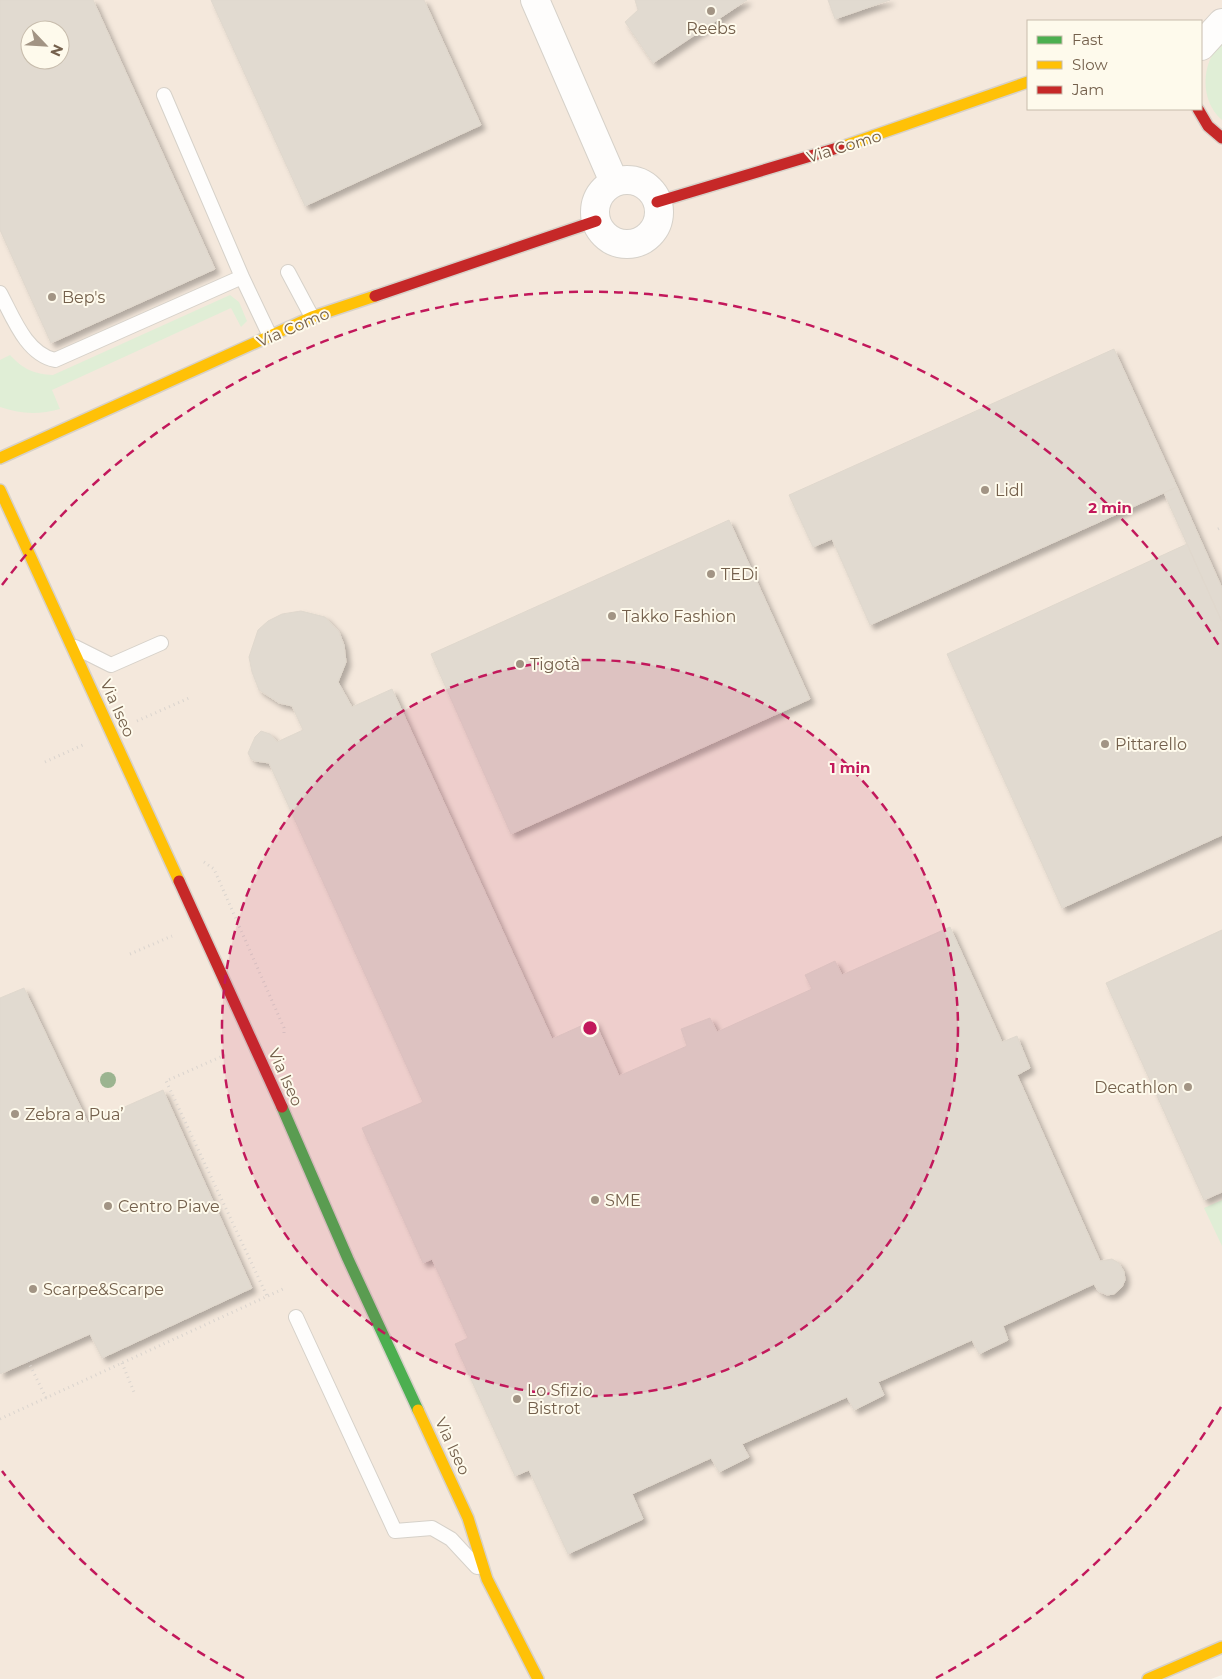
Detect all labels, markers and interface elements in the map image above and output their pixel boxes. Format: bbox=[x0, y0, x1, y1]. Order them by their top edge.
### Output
marker: Reebs bbox=[705, 5, 717, 17]
place label: Reebs bbox=[686, 19, 736, 38]
north arrow bbox=[20, 20, 70, 70]
legend bbox=[1027, 20, 1202, 110]
text: Fast bbox=[1072, 30, 1103, 49]
text: N bbox=[46, 42, 67, 59]
text: Slow bbox=[1072, 55, 1108, 74]
text: Jam bbox=[1071, 80, 1104, 99]
street label: Via Como bbox=[805, 126, 884, 167]
place label: Bep's bbox=[62, 288, 106, 307]
marker: Bep's bbox=[46, 291, 58, 303]
street label: Via Como bbox=[254, 304, 332, 351]
place label: Lidl bbox=[995, 481, 1024, 500]
marker: Lidl bbox=[979, 484, 991, 496]
text: 2 min bbox=[1088, 498, 1132, 517]
place label: TEDi bbox=[721, 565, 758, 584]
marker: TEDi bbox=[705, 568, 717, 580]
place label: Takko Fashion bbox=[622, 607, 736, 626]
marker: Takko Fashion bbox=[606, 610, 618, 622]
place label: Tigotà bbox=[530, 655, 580, 674]
marker: Tigotà bbox=[514, 658, 526, 670]
street label: Via Iseo bbox=[96, 676, 139, 740]
place label: Pittarello bbox=[1115, 735, 1187, 754]
marker: Pittarello bbox=[1099, 738, 1111, 750]
text: 1 min bbox=[830, 758, 870, 777]
centre of rings bbox=[581, 1019, 599, 1037]
street label: Via Iseo bbox=[264, 1045, 307, 1109]
place label: Decathlon bbox=[1094, 1078, 1178, 1097]
marker: Decathlon bbox=[1182, 1081, 1194, 1093]
place label: Zebra a Pua’ bbox=[25, 1105, 124, 1124]
marker: Zebra a Pua’ bbox=[9, 1108, 21, 1120]
place label: SME bbox=[605, 1191, 641, 1210]
marker: SME bbox=[589, 1194, 601, 1206]
place label: Centro Piave bbox=[118, 1197, 220, 1216]
marker: Centro Piave bbox=[102, 1200, 114, 1212]
place label: Scarpe&Scarpe bbox=[43, 1280, 164, 1299]
marker: Scarpe&Scarpe bbox=[27, 1283, 39, 1295]
place label: Lo Sfizio Bistrot bbox=[527, 1381, 593, 1418]
marker: Lo Sfizio Bistrot bbox=[511, 1393, 523, 1405]
street label: Via Iseo bbox=[431, 1414, 474, 1478]

